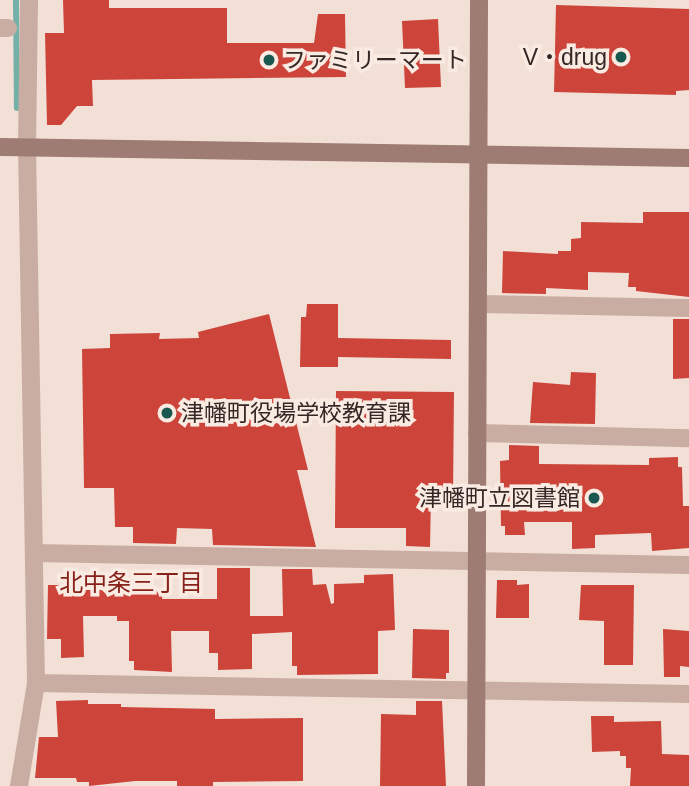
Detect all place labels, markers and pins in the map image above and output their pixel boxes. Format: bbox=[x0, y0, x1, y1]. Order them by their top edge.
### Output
place label: V・drug bbox=[523, 43, 607, 71]
place label: ファミリーマート bbox=[283, 46, 467, 74]
marker: V・drug bbox=[613, 49, 629, 65]
marker: ファミリーマート bbox=[261, 52, 277, 68]
place label: 津幡町役場学校教育課 bbox=[181, 399, 411, 427]
marker: 津幡町役場学校教育課 bbox=[159, 405, 175, 421]
place label: 津幡町立図書館 bbox=[419, 484, 580, 512]
marker: 津幡町立図書館 bbox=[586, 490, 602, 506]

